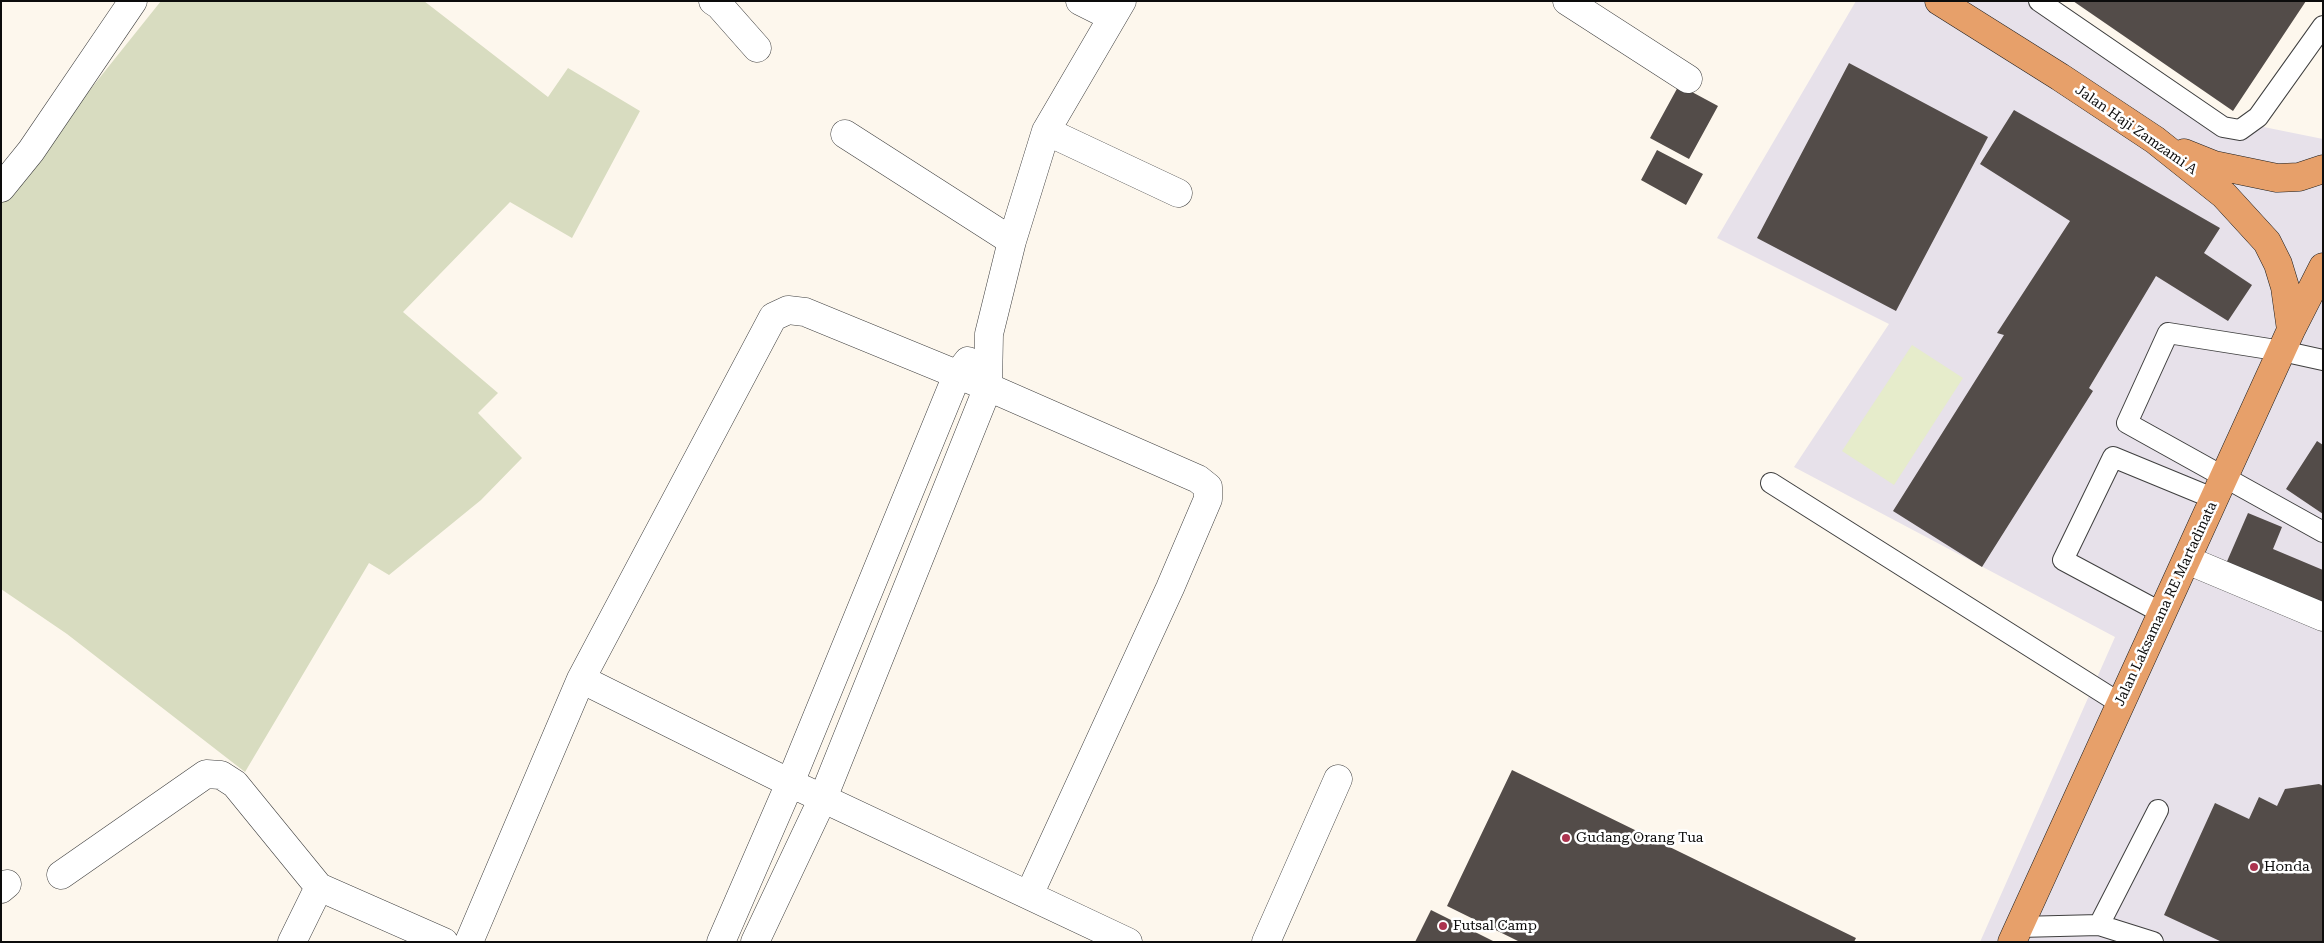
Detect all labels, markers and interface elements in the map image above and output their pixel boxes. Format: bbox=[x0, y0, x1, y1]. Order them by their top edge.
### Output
street label: Jalan Haji Zamzami A bbox=[2072, 82, 2200, 178]
street label: Jalan Laksamana RE Martadinata bbox=[2111, 499, 2221, 709]
place label: Gudang Orang Tua bbox=[1576, 830, 1703, 846]
marker: Gudang Orang Tua bbox=[1560, 832, 1572, 844]
place label: Honda bbox=[2264, 859, 2310, 875]
marker: Honda bbox=[2248, 861, 2260, 873]
place label: Futsal Camp bbox=[1453, 918, 1537, 934]
marker: Futsal Camp bbox=[1437, 920, 1449, 932]

